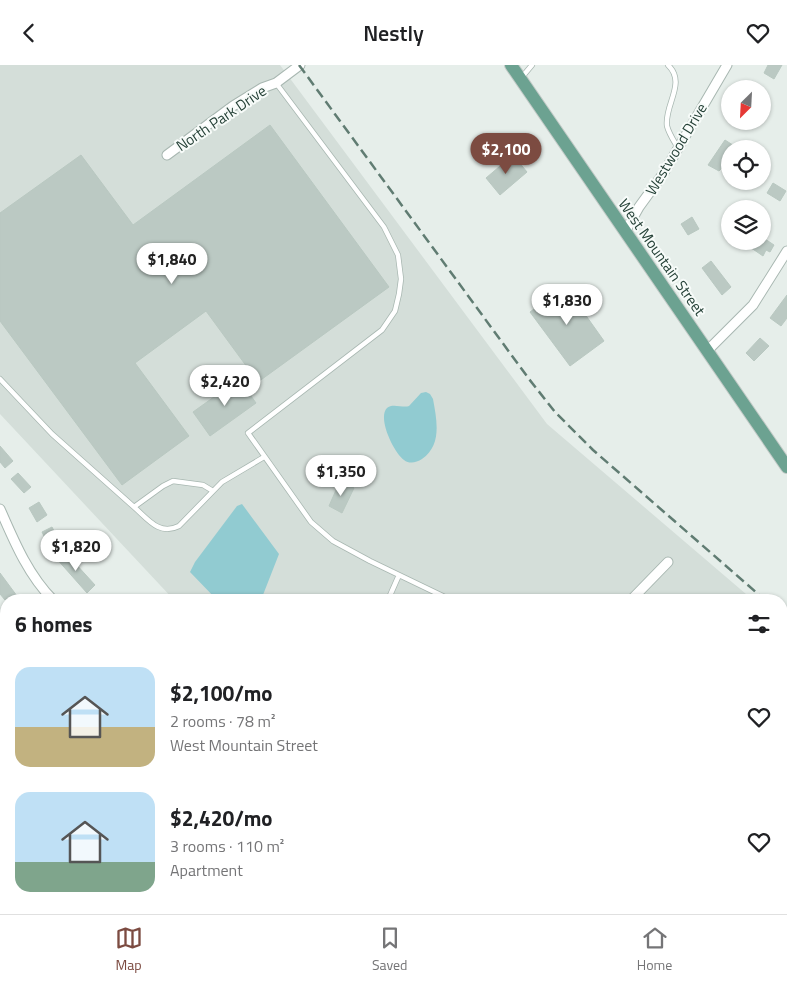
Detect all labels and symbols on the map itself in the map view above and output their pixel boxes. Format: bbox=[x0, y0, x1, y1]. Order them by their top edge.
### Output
street label: North Park Drive bbox=[171, 79, 271, 157]
north arrow bbox=[721, 80, 771, 130]
street label: Westwood Drive bbox=[639, 98, 713, 200]
pin: $2,100 bbox=[465, 133, 547, 175]
street label: West Mountain Street bbox=[613, 194, 712, 321]
pin: $1,840 bbox=[131, 243, 213, 285]
pin: $1,830 bbox=[526, 283, 608, 326]
pin: $2,420 bbox=[184, 365, 266, 407]
pin: $1,350 bbox=[300, 455, 382, 497]
pin: $1,820 bbox=[35, 529, 117, 572]

